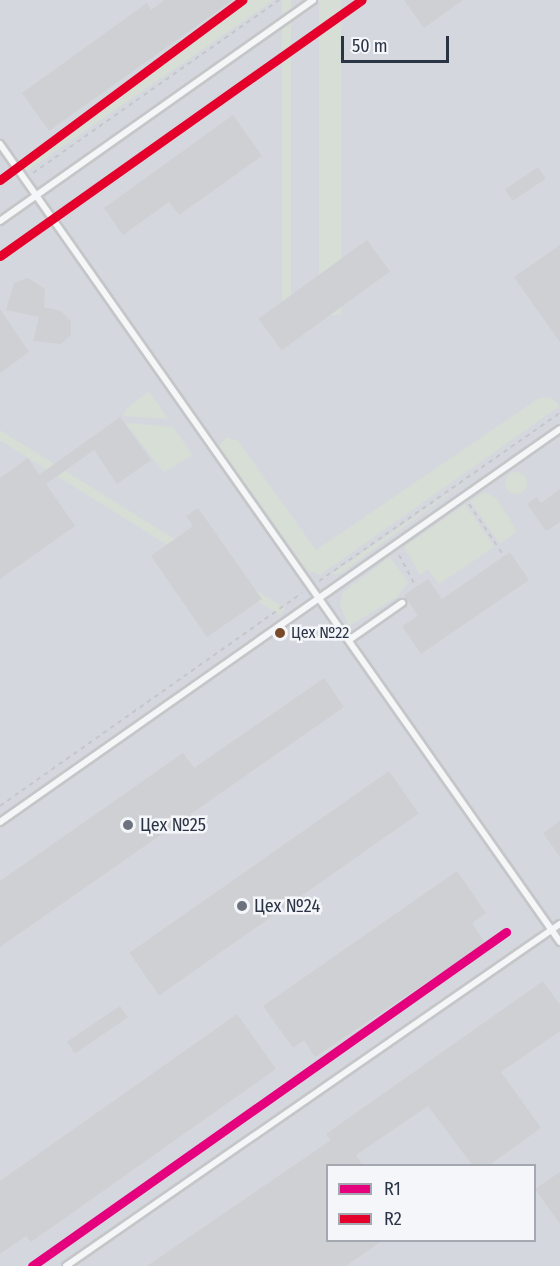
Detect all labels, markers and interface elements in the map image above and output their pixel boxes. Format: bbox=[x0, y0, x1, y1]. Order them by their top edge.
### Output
scale bar bbox=[344, 24, 452, 62]
text: 50 m bbox=[352, 35, 388, 57]
place label: Цех №22 bbox=[291, 623, 349, 643]
marker: Цех №22 bbox=[274, 627, 286, 639]
place label: Цех №25 bbox=[140, 814, 206, 836]
marker: Цех №25 bbox=[121, 818, 135, 832]
place label: Цех №24 bbox=[254, 895, 320, 917]
marker: Цех №24 bbox=[235, 899, 249, 913]
legend bbox=[326, 1164, 536, 1242]
text: R1 bbox=[384, 1178, 401, 1200]
text: R2 bbox=[384, 1208, 402, 1230]

